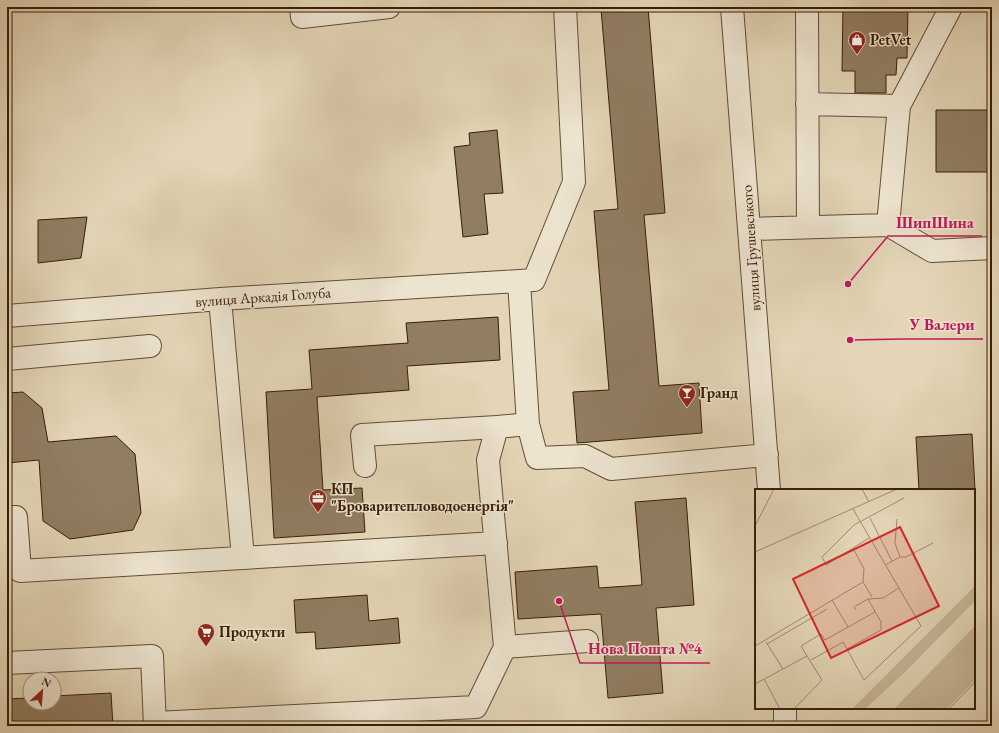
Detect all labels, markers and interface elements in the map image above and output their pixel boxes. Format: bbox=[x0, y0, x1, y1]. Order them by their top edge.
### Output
shop icon: PetVet bbox=[847, 30, 867, 55]
place label: PetVet bbox=[870, 30, 912, 49]
street label: вулиця Грушевського bbox=[737, 184, 764, 312]
callout: ШипШина bbox=[888, 208, 982, 236]
text: ШипШина bbox=[896, 212, 975, 233]
street label: вулиця Аркадія Голуба bbox=[194, 282, 332, 311]
callout: У Валери bbox=[902, 311, 983, 339]
text: У Валери bbox=[908, 314, 975, 335]
bar icon: Гранд bbox=[677, 383, 697, 408]
place label: Гранд bbox=[700, 383, 738, 402]
place label: КП "Броваритепловодоенергія" bbox=[331, 479, 514, 515]
office icon: КП "Броваритепловодоенергія" bbox=[308, 488, 328, 513]
inset map bbox=[755, 489, 975, 709]
supermarket icon: Продукти bbox=[196, 622, 216, 647]
place label: Продукти bbox=[219, 622, 285, 641]
callout: Нова Пошта №4 bbox=[580, 635, 710, 663]
text: Нова Пошта №4 bbox=[588, 638, 702, 659]
north arrow bbox=[22, 671, 62, 711]
text: N bbox=[39, 674, 54, 690]

